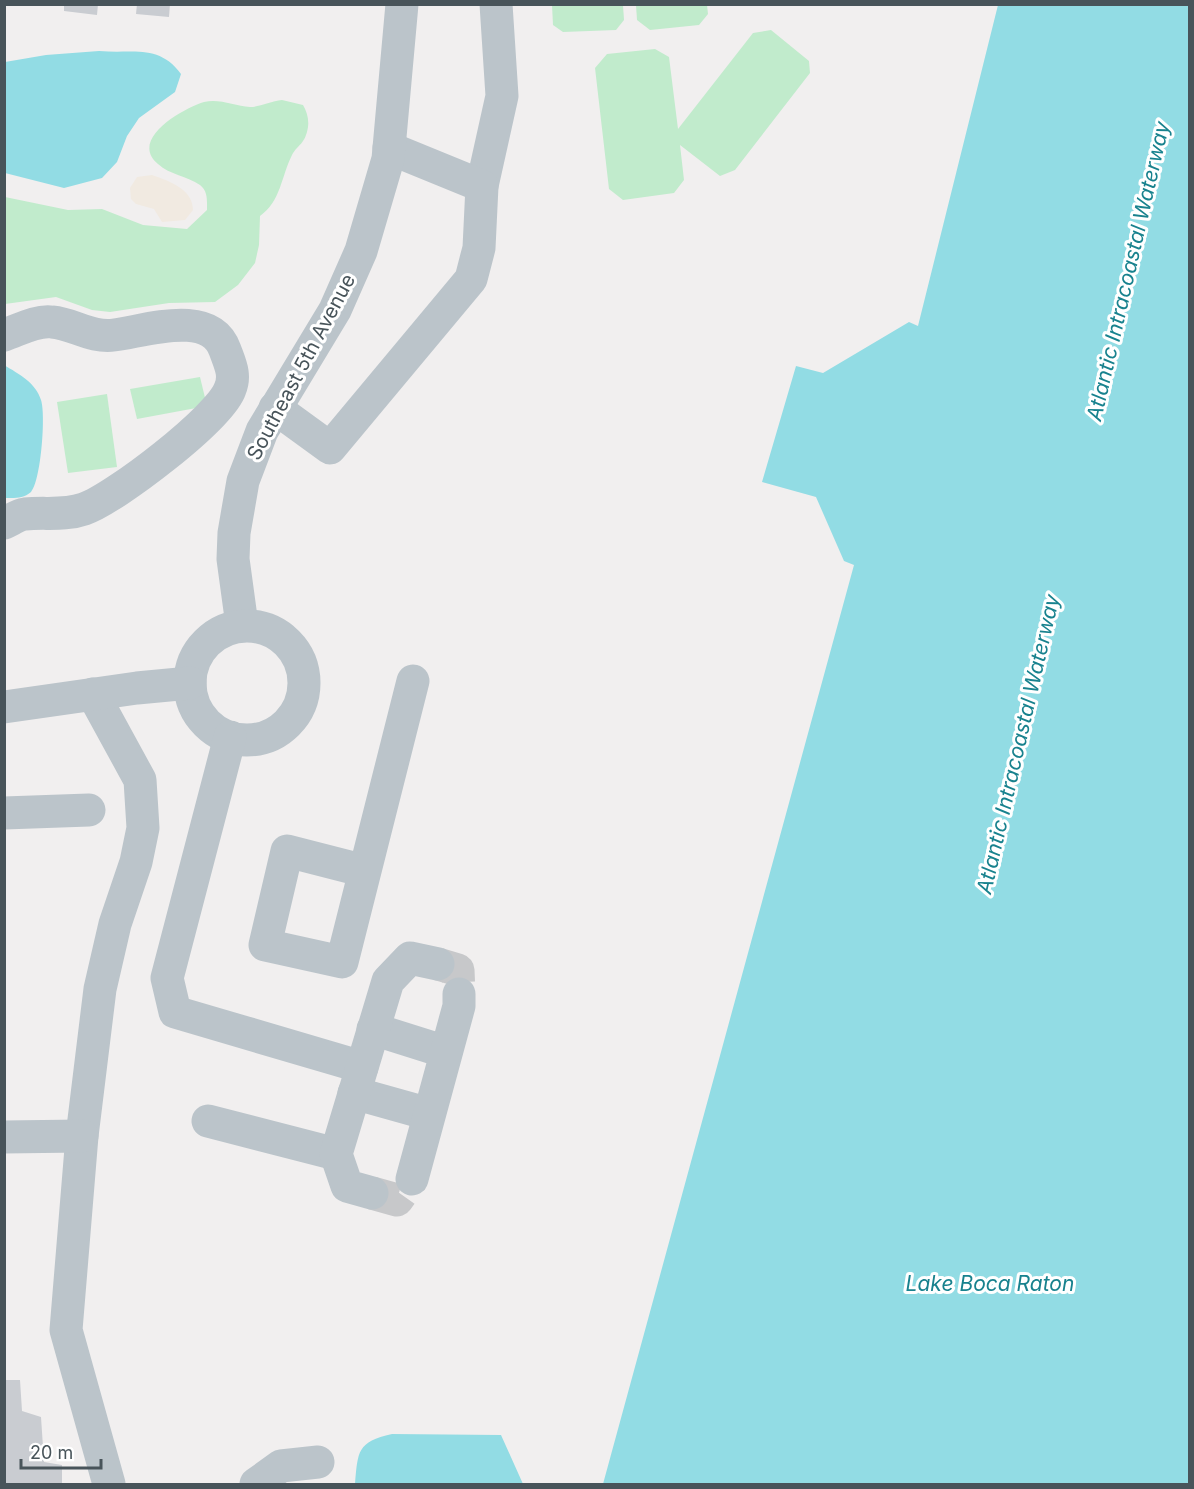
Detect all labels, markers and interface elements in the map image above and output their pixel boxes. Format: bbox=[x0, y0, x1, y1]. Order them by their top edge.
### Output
water label: Atlantic Intracoastal Waterway bbox=[1081, 118, 1175, 424]
street label: Southeast 5th Avenue bbox=[242, 270, 360, 464]
water label: Atlantic Intracoastal Waterway bbox=[971, 591, 1065, 897]
water label: Lake Boca Raton bbox=[906, 1271, 1074, 1296]
scale bar bbox=[21, 1432, 100, 1470]
text: 20 m bbox=[30, 1442, 73, 1463]

